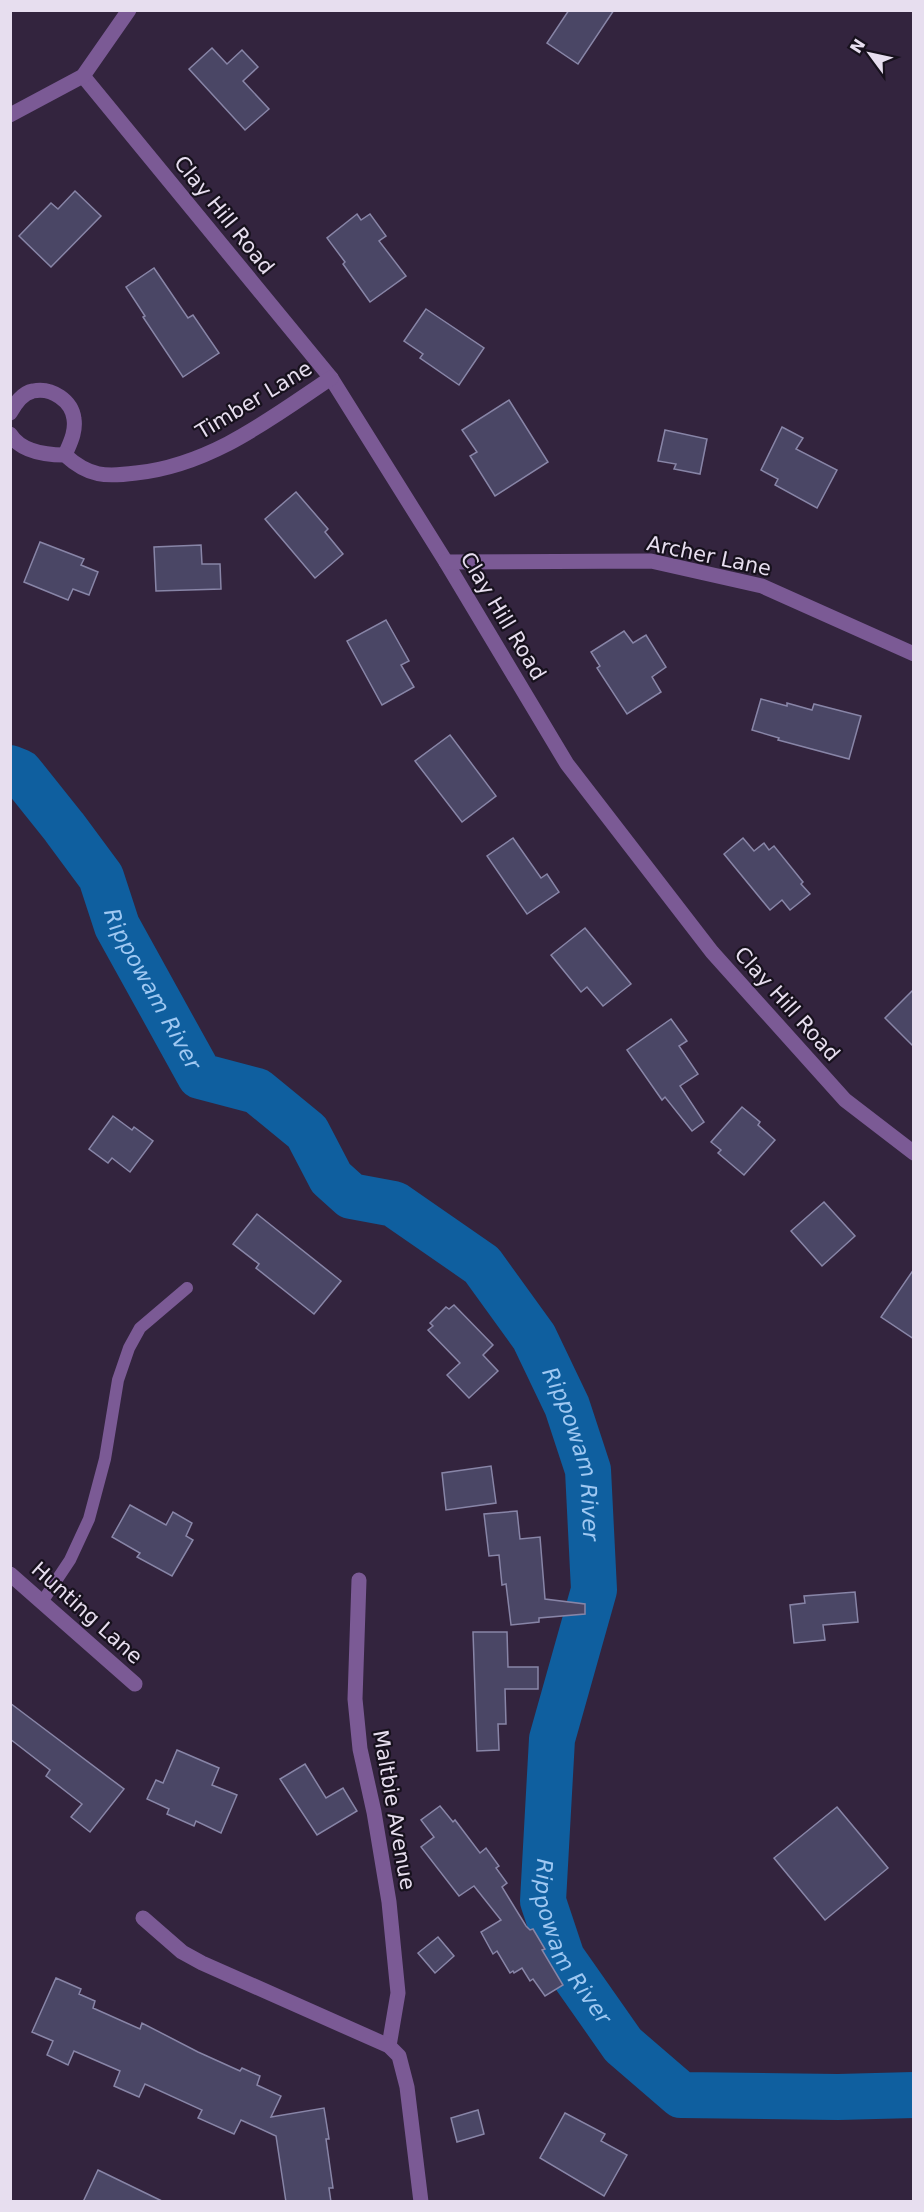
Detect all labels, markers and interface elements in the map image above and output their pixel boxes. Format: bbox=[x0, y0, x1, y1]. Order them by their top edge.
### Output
north arrow bbox=[840, 24, 900, 84]
text: N bbox=[846, 35, 869, 57]
street label: Clay Hill Road bbox=[169, 151, 279, 279]
street label: Timber Lane bbox=[191, 356, 316, 444]
street label: Archer Lane bbox=[645, 531, 773, 581]
street label: Clay Hill Road bbox=[455, 548, 551, 684]
water label: Rippowam River bbox=[99, 905, 207, 1076]
street label: Clay Hill Road bbox=[730, 942, 844, 1066]
water label: Rippowam River bbox=[537, 1363, 604, 1543]
street label: Hunting Lane bbox=[27, 1557, 147, 1669]
street label: Maltbie Avenue bbox=[368, 1728, 420, 1892]
water label: Rippowam River bbox=[528, 1858, 617, 2030]

